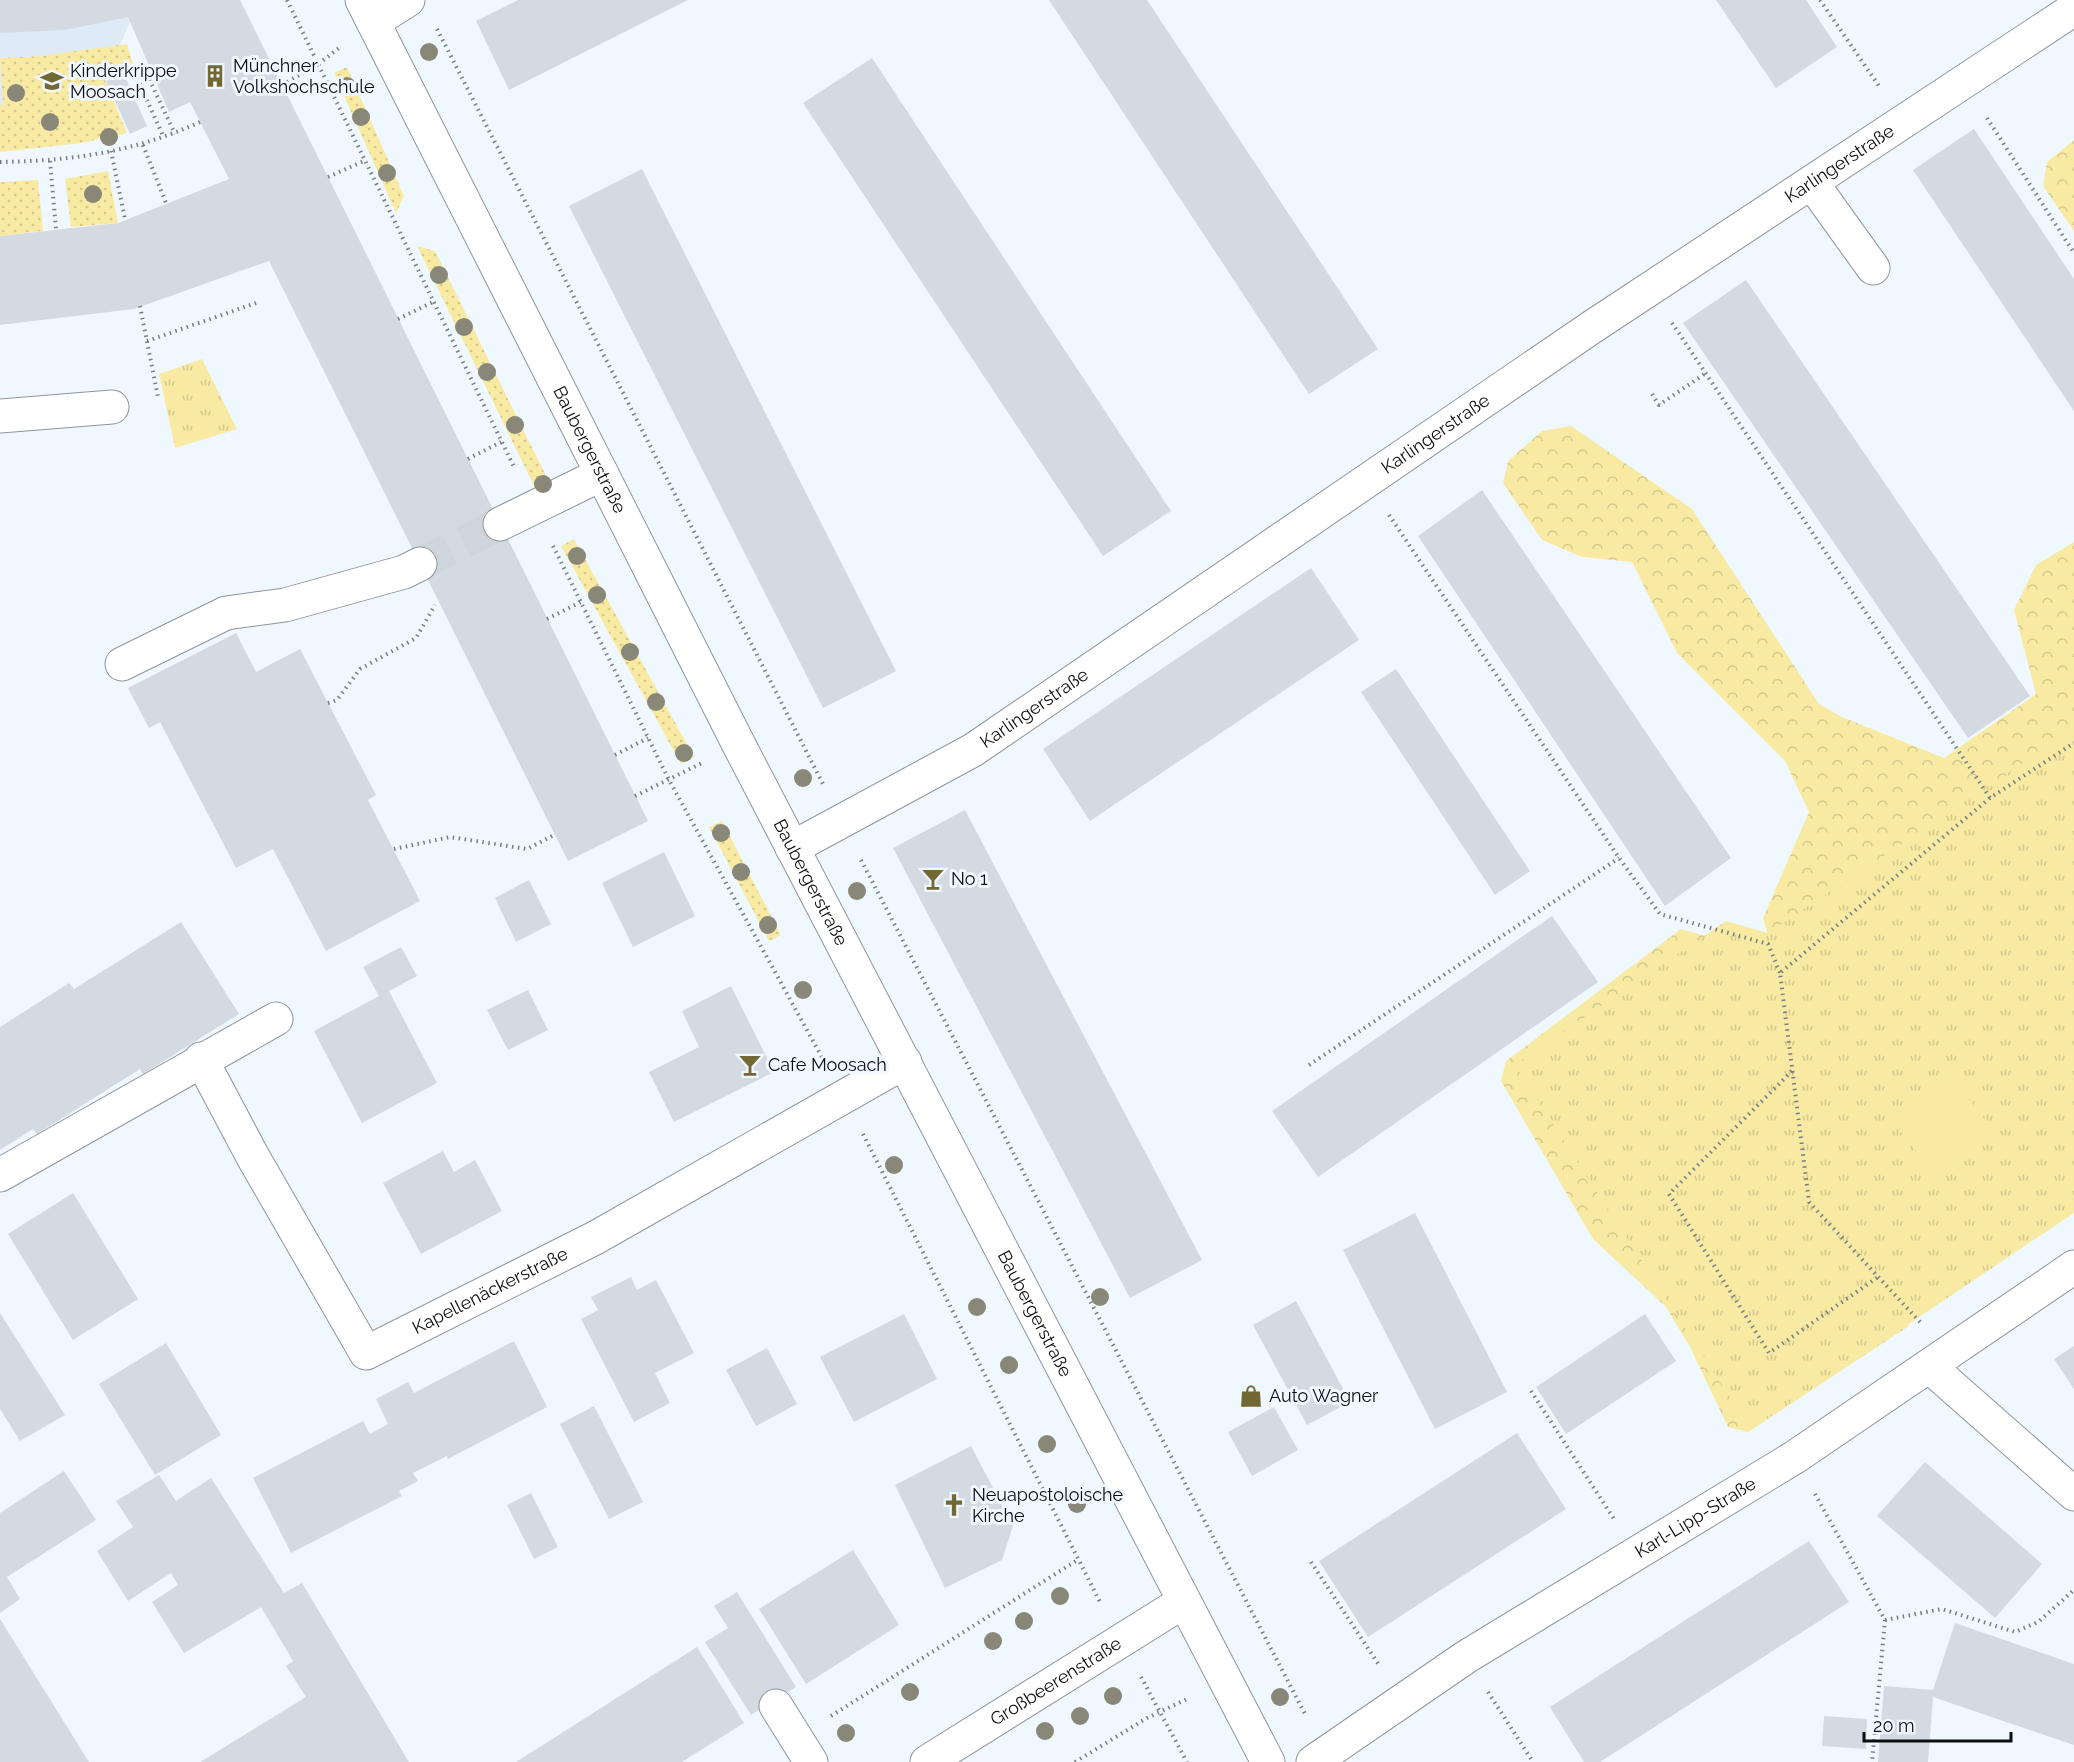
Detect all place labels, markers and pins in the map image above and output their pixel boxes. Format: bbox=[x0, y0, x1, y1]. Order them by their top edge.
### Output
place label: Münchner Volkshochschule bbox=[233, 55, 375, 97]
place label: Kinderkrippe Moosach bbox=[70, 60, 177, 102]
building icon: Münchner Volkshochschule bbox=[202, 63, 228, 89]
school or university icon: Kinderkrippe Moosach bbox=[39, 68, 65, 94]
bar icon: No 1 bbox=[920, 866, 946, 892]
place label: No 1 bbox=[951, 868, 988, 889]
bar icon: Cafe Moosach bbox=[737, 1052, 763, 1078]
place label: Cafe Moosach bbox=[768, 1054, 887, 1075]
shop icon: Auto Wagner bbox=[1238, 1383, 1264, 1409]
place label: Auto Wagner bbox=[1269, 1385, 1379, 1406]
place label: Neuapostoloische Kirche bbox=[972, 1484, 1124, 1526]
church icon: Neuapostoloische Kirche bbox=[941, 1492, 967, 1518]

